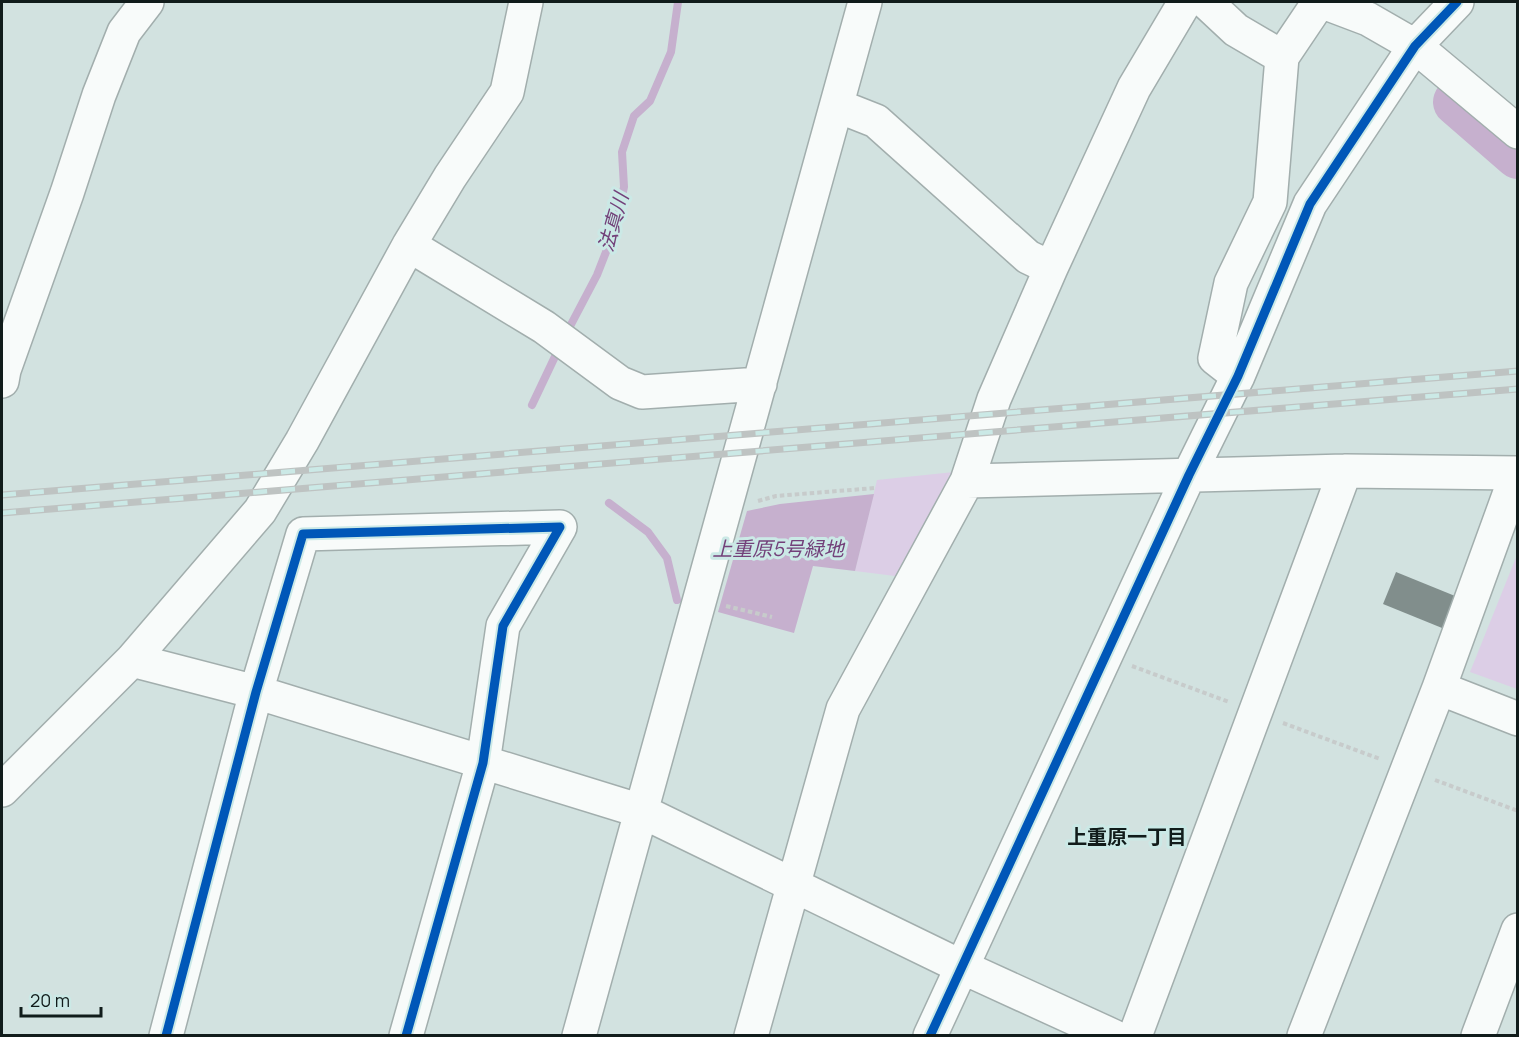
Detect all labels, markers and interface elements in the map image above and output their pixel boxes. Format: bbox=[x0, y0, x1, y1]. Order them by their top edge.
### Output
water label: 法真川 bbox=[592, 188, 635, 255]
water label: 上重原5号緑地 bbox=[712, 535, 846, 562]
district label: 上重原一丁目 bbox=[1067, 823, 1187, 850]
scale bar bbox=[21, 980, 100, 1018]
text: 20 m bbox=[30, 988, 70, 1012]

